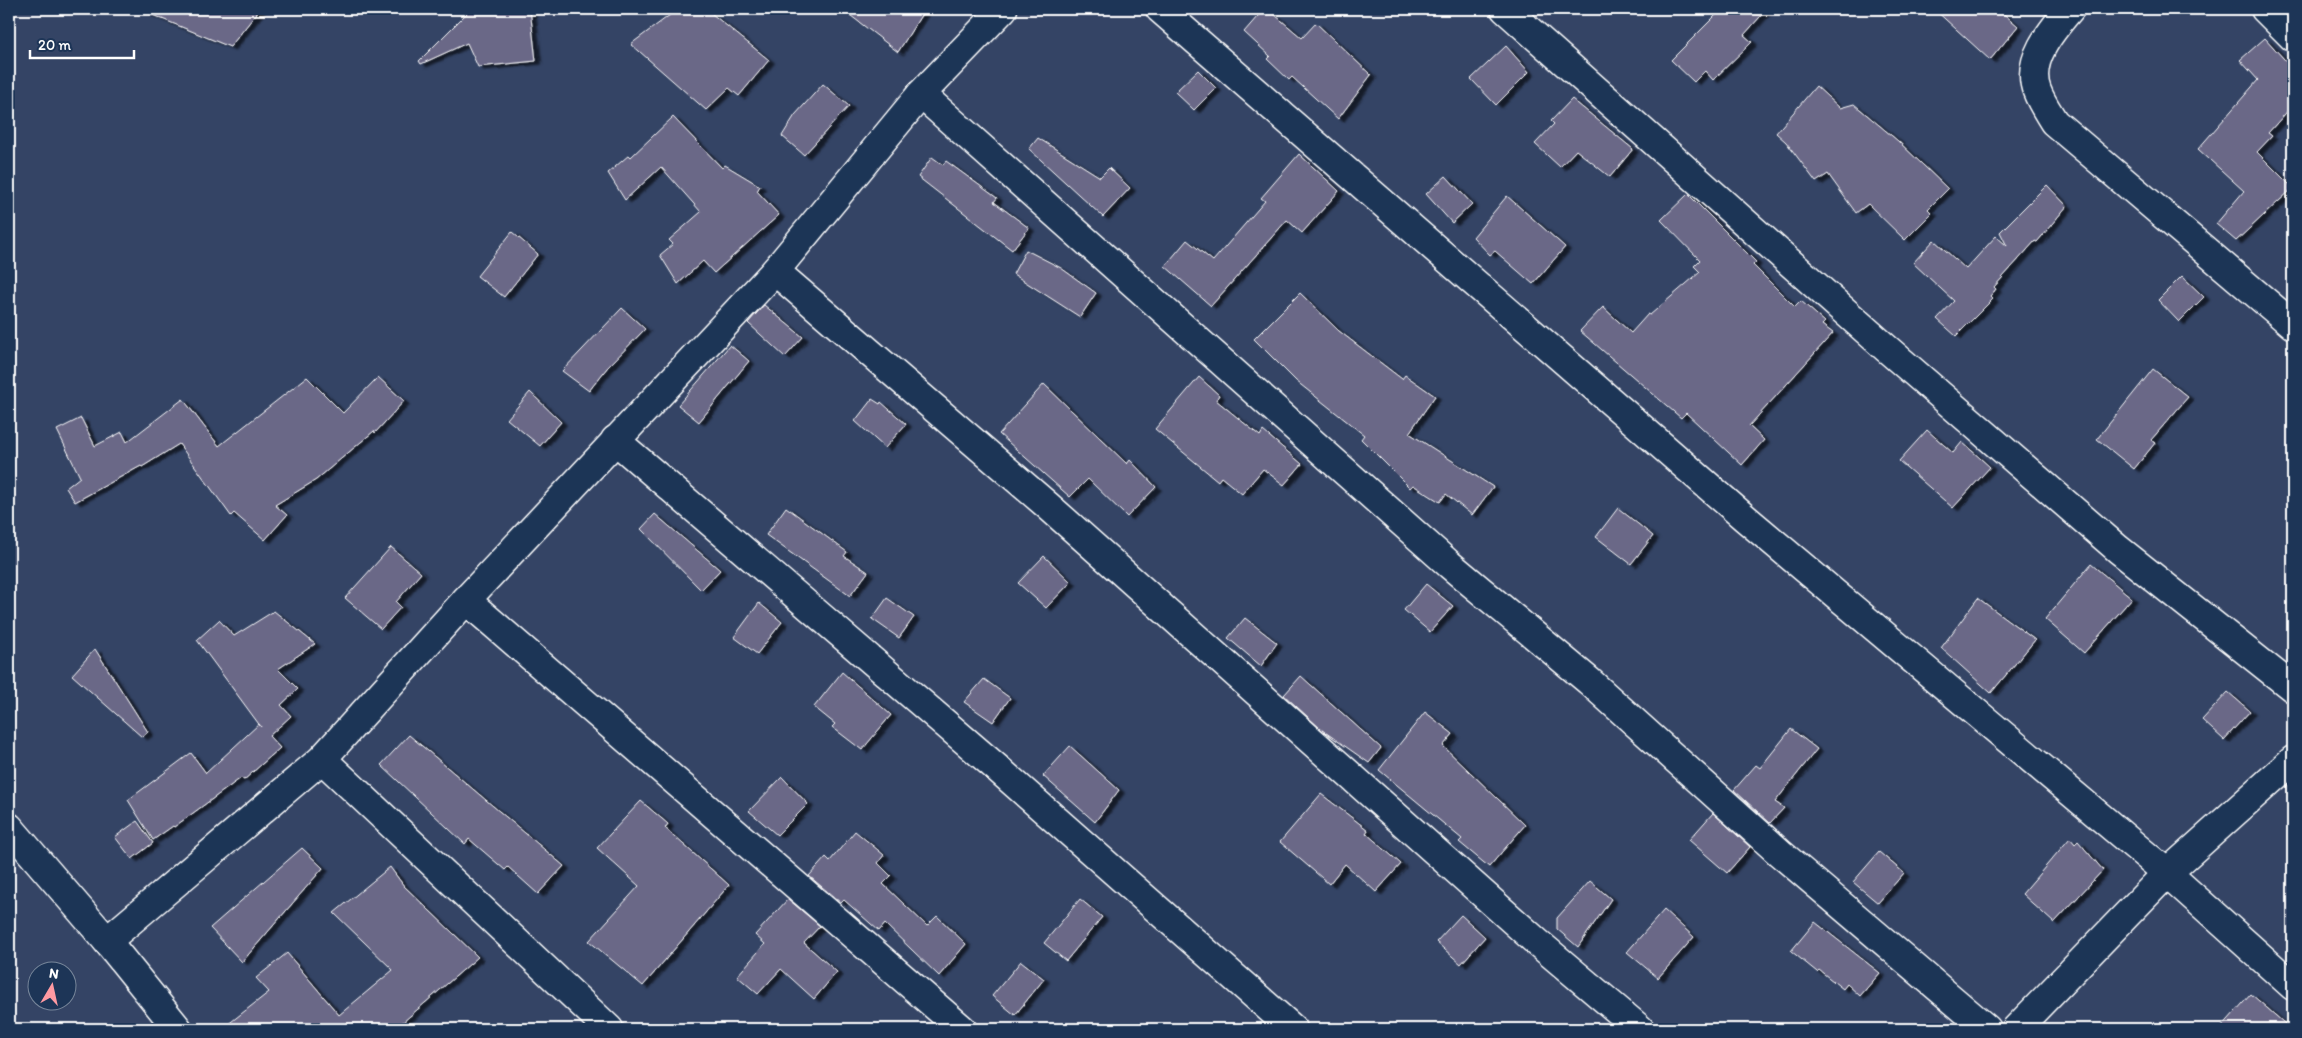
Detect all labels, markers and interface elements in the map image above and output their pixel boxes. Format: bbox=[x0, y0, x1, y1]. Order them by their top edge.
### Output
scale bar bbox=[30, 28, 134, 60]
text: 20 m bbox=[38, 36, 72, 54]
north arrow bbox=[28, 960, 78, 1010]
text: N bbox=[48, 965, 60, 983]

